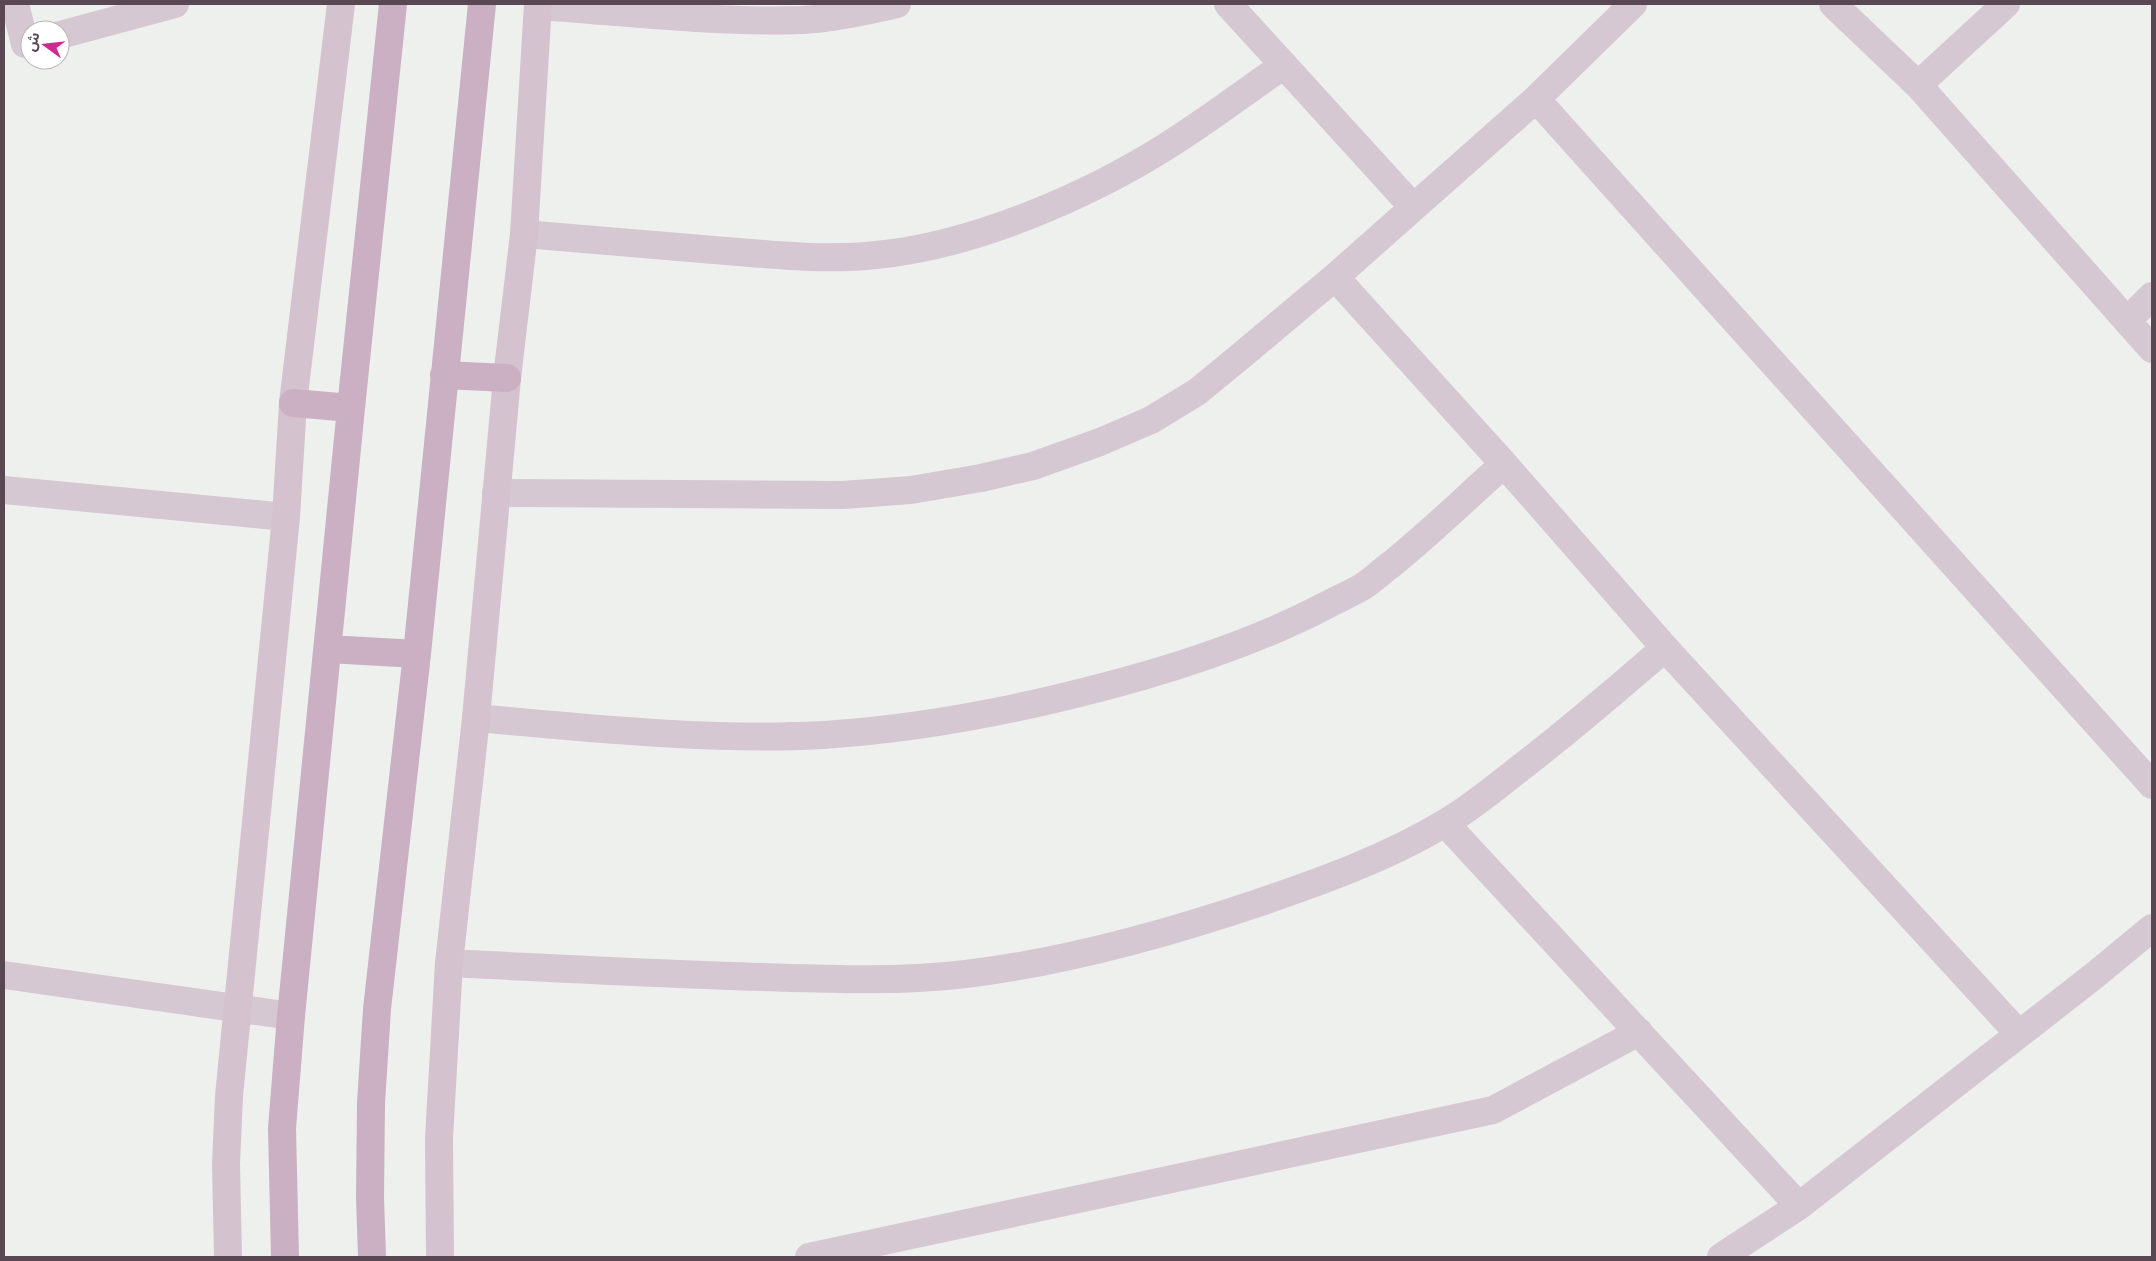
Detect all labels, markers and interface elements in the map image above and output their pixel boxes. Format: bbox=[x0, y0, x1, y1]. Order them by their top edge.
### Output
north arrow bbox=[20, 20, 70, 70]
text: ش bbox=[21, 30, 45, 53]

